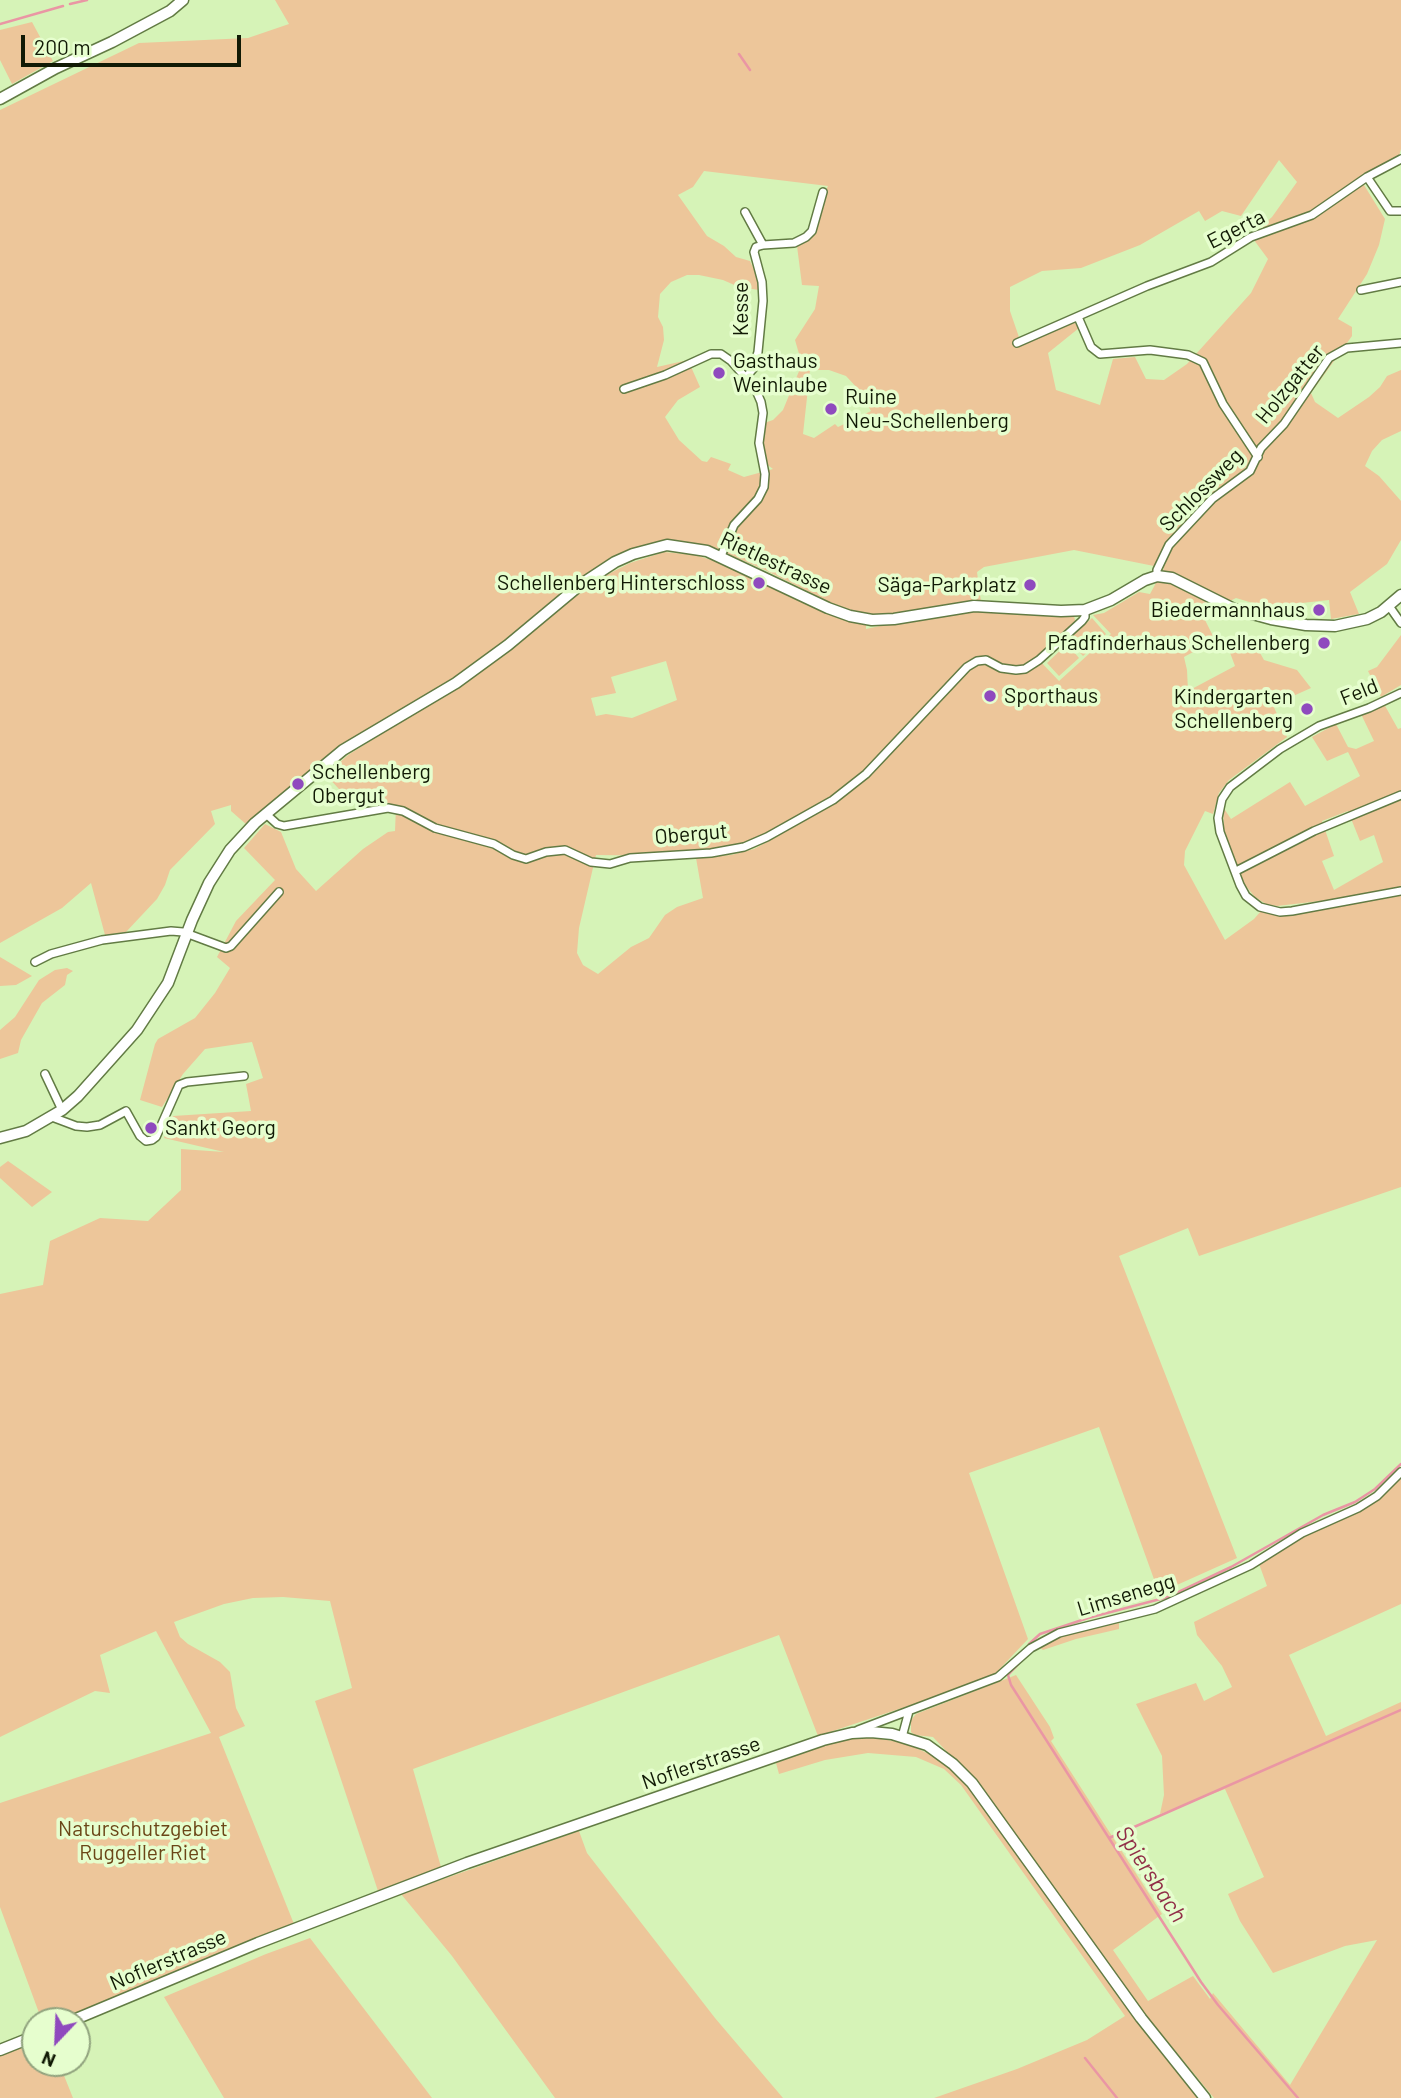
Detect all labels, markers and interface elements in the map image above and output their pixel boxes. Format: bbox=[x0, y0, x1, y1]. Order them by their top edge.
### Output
scale bar bbox=[24, 21, 245, 65]
text: 200 m bbox=[34, 34, 91, 59]
street label: Egerta bbox=[1203, 204, 1269, 254]
street label: Kesse bbox=[728, 282, 754, 336]
street label: Holzgatter bbox=[1250, 339, 1330, 429]
place label: Gasthaus Weinlaube bbox=[733, 348, 828, 398]
marker: Gasthaus Weinlaube bbox=[711, 365, 727, 381]
place label: Ruine Neu-Schellenberg bbox=[845, 384, 1009, 434]
marker: Ruine Neu-Schellenberg bbox=[823, 401, 839, 417]
street label: Schlossweg bbox=[1154, 443, 1248, 537]
street label: Rietlestrasse bbox=[716, 526, 836, 600]
place label: Schellenberg Hinterschloss bbox=[497, 570, 745, 596]
place label: Säga-Parkplatz bbox=[878, 572, 1016, 598]
marker: Schellenberg Hinterschloss bbox=[751, 575, 767, 591]
marker: Säga-Parkplatz bbox=[1022, 577, 1038, 593]
place label: Biedermannhaus bbox=[1151, 597, 1305, 623]
marker: Biedermannhaus bbox=[1311, 602, 1327, 618]
place label: Pfadfinderhaus Schellenberg bbox=[1048, 630, 1310, 656]
marker: Pfadfinderhaus Schellenberg bbox=[1316, 635, 1332, 651]
street label: Feld bbox=[1336, 673, 1382, 711]
place label: Sporthaus bbox=[1004, 683, 1098, 709]
place label: Kindergarten Schellenberg bbox=[1174, 684, 1293, 734]
marker: Sporthaus bbox=[982, 688, 998, 704]
marker: Kindergarten Schellenberg bbox=[1299, 701, 1315, 717]
place label: Schellenberg Obergut bbox=[312, 759, 431, 809]
marker: Schellenberg Obergut bbox=[290, 776, 306, 792]
street label: Obergut bbox=[653, 818, 729, 850]
place label: Sankt Georg bbox=[165, 1115, 276, 1141]
marker: Sankt Georg bbox=[143, 1120, 159, 1136]
street label: Limsenegg bbox=[1074, 1568, 1178, 1622]
street label: Noflerstrasse bbox=[638, 1731, 764, 1795]
park label: Naturschutzgebiet Ruggeller Riet bbox=[58, 1816, 228, 1866]
water label: Spiersbach bbox=[1110, 1820, 1192, 1928]
street label: Noflerstrasse bbox=[106, 1924, 230, 1996]
north arrow bbox=[21, 2007, 91, 2077]
text: N bbox=[38, 2047, 59, 2073]

